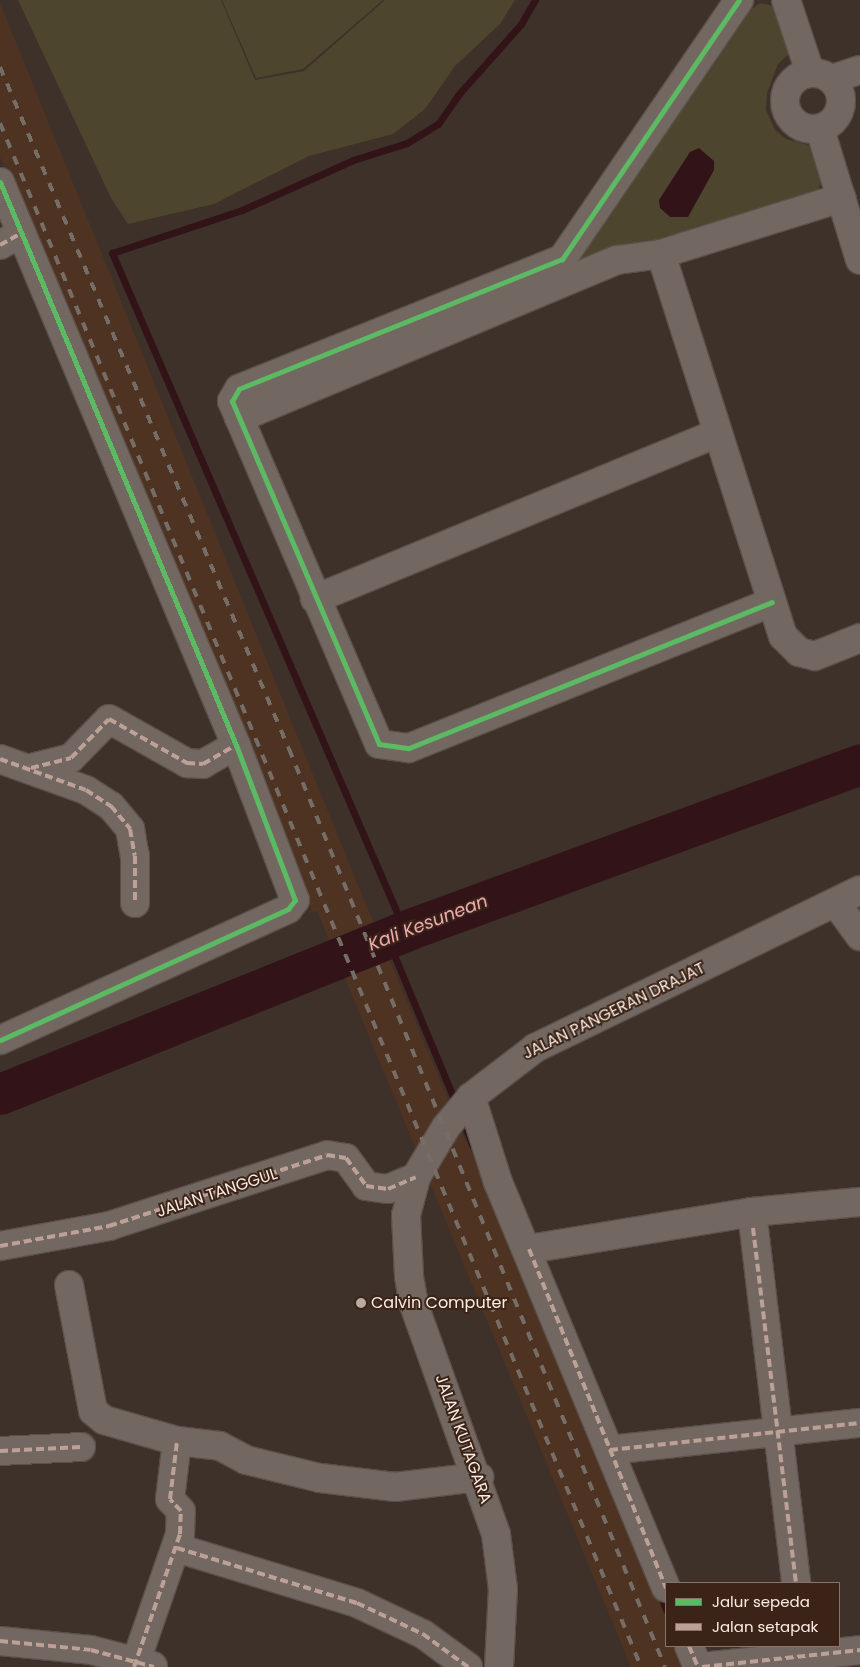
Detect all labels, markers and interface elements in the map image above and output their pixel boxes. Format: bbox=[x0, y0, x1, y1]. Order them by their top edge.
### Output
water label: Kali Kesunean bbox=[365, 890, 491, 956]
street label: JALAN PANGERAN DRAJAT bbox=[520, 958, 708, 1064]
street label: JALAN TANGGUL bbox=[154, 1164, 280, 1222]
place label: Calvin Computer bbox=[371, 1293, 507, 1313]
marker: Calvin Computer bbox=[355, 1297, 367, 1309]
street label: JALAN KUTAGARA bbox=[431, 1372, 495, 1506]
legend bbox=[665, 1582, 840, 1647]
text: Jalur sepeda bbox=[712, 1591, 810, 1612]
text: Jalan setapak bbox=[712, 1616, 818, 1637]

